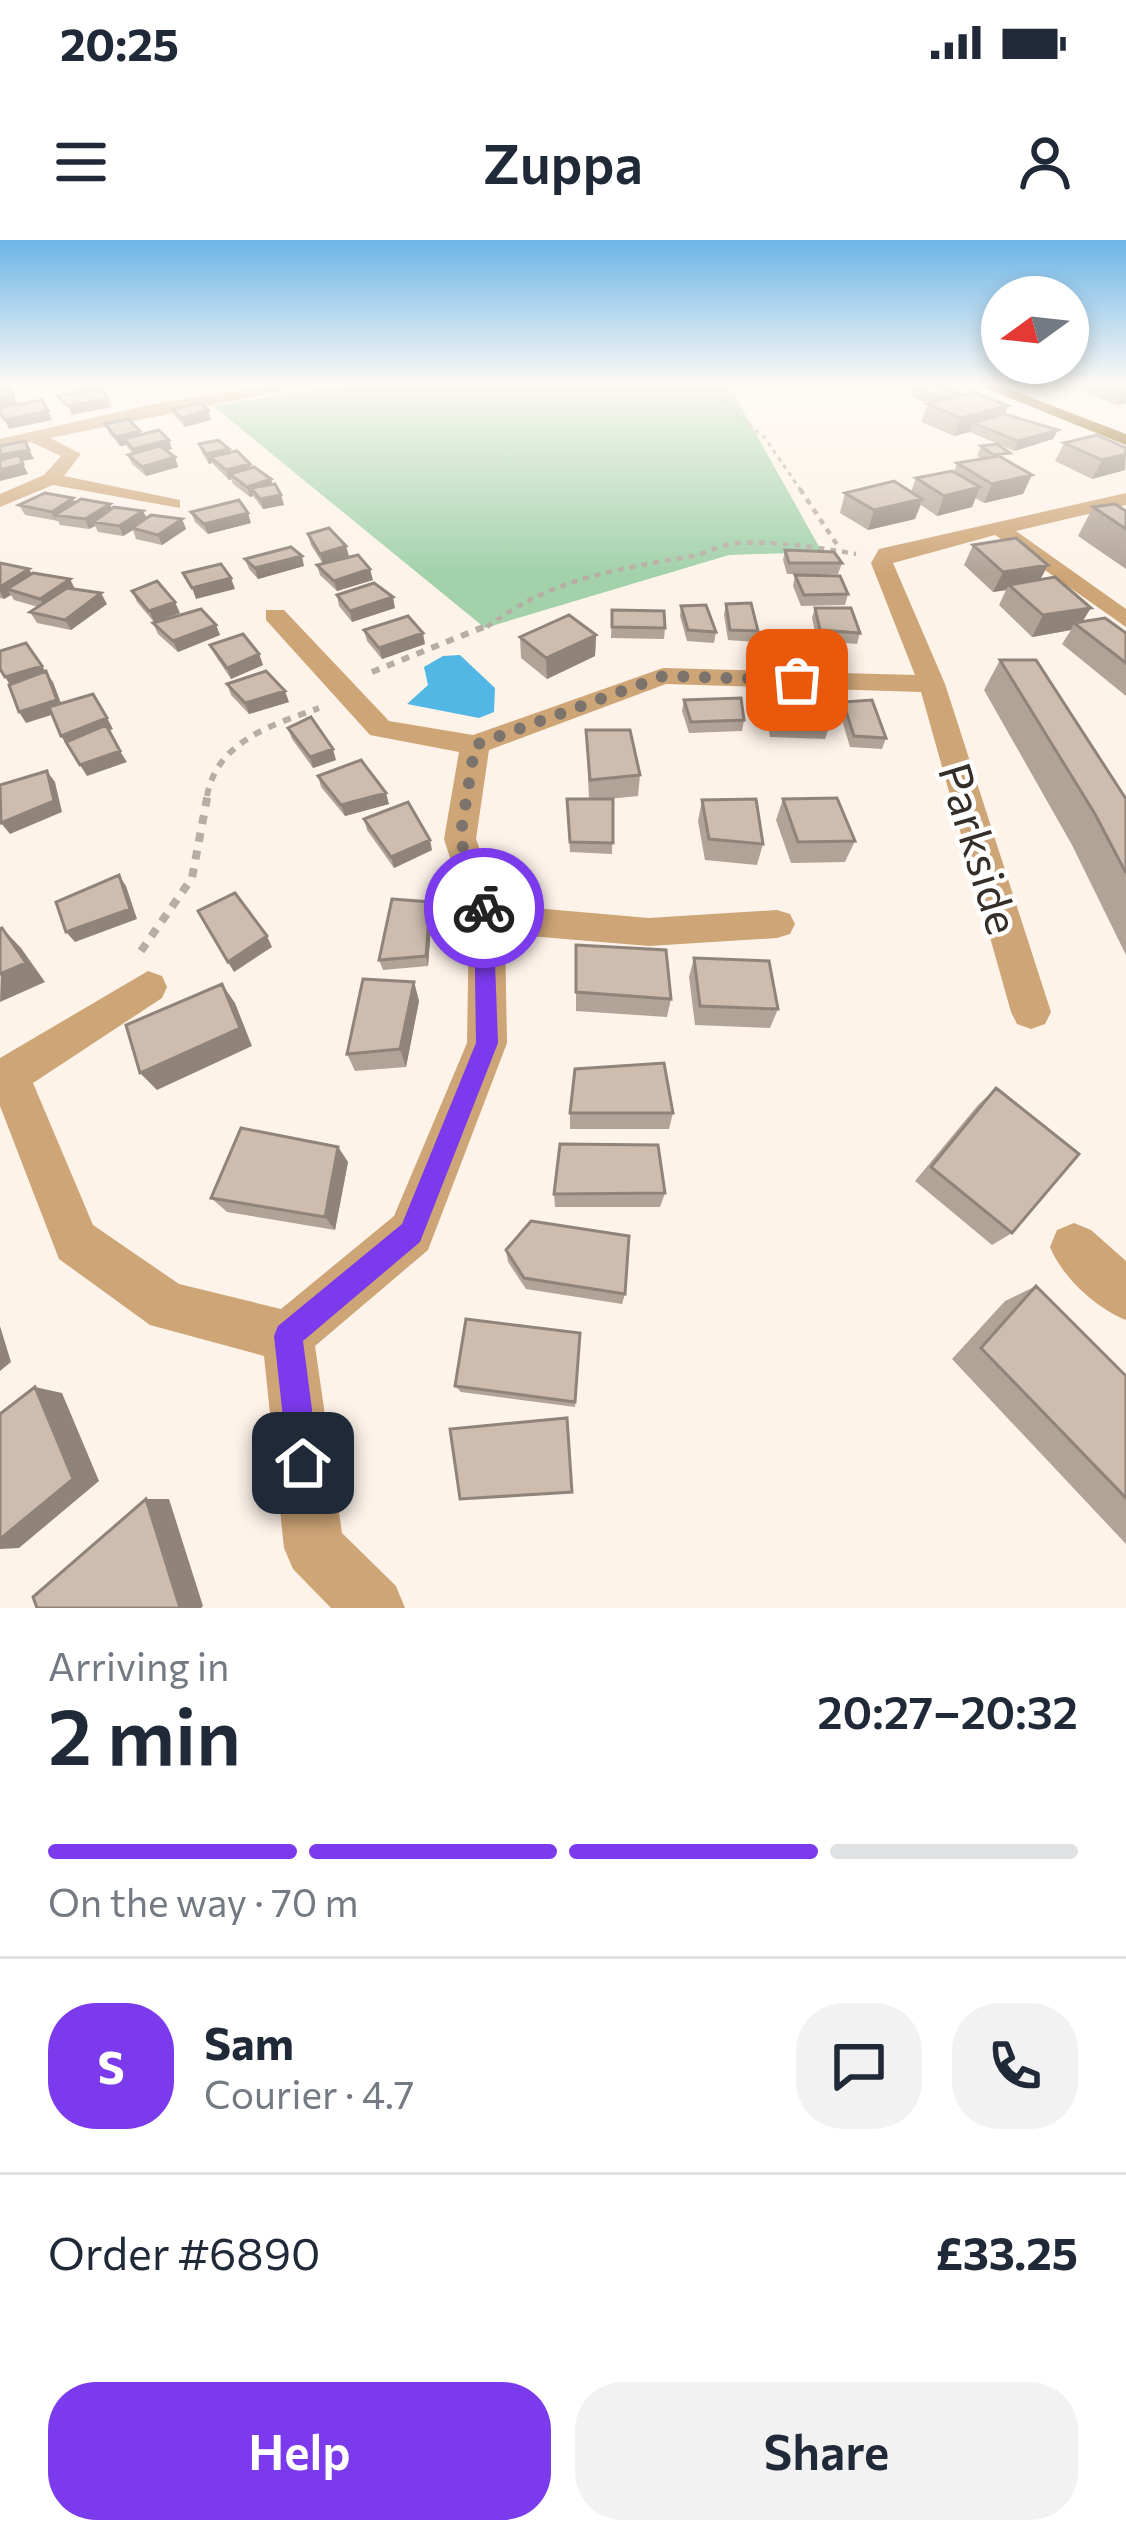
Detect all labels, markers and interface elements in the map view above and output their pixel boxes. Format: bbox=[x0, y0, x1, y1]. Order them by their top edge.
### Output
text: 20:25 bbox=[60, 15, 179, 70]
icon: menu bbox=[48, 129, 114, 195]
text: Zuppa bbox=[483, 129, 643, 195]
icon: person bbox=[1012, 129, 1078, 195]
north arrow bbox=[981, 276, 1089, 384]
map controls bbox=[981, 276, 1089, 384]
pin bbox=[746, 629, 848, 731]
icon: bag bbox=[764, 647, 830, 713]
street label: Parkside bbox=[929, 756, 1033, 940]
courier bbox=[424, 848, 544, 968]
icon: bike bbox=[451, 875, 517, 941]
pin bbox=[252, 1412, 354, 1514]
icon: home bbox=[270, 1430, 336, 1496]
text: Arriving in bbox=[48, 1641, 229, 1689]
text: 20:27–20:32 bbox=[817, 1683, 1078, 1738]
text: 2 min bbox=[48, 1686, 241, 1781]
text: On the way · 70 m bbox=[48, 1877, 359, 1925]
button: chat bbox=[796, 2003, 922, 2129]
button: phone bbox=[952, 2003, 1078, 2129]
text: Sam bbox=[204, 2014, 294, 2069]
text: S bbox=[97, 2038, 125, 2093]
text: Courier · 4.7 bbox=[204, 2069, 414, 2117]
text: Order #6890 bbox=[48, 2224, 320, 2279]
text: £33.25 bbox=[935, 2224, 1078, 2279]
button: Help bbox=[48, 2382, 551, 2520]
button: Share bbox=[575, 2382, 1078, 2520]

